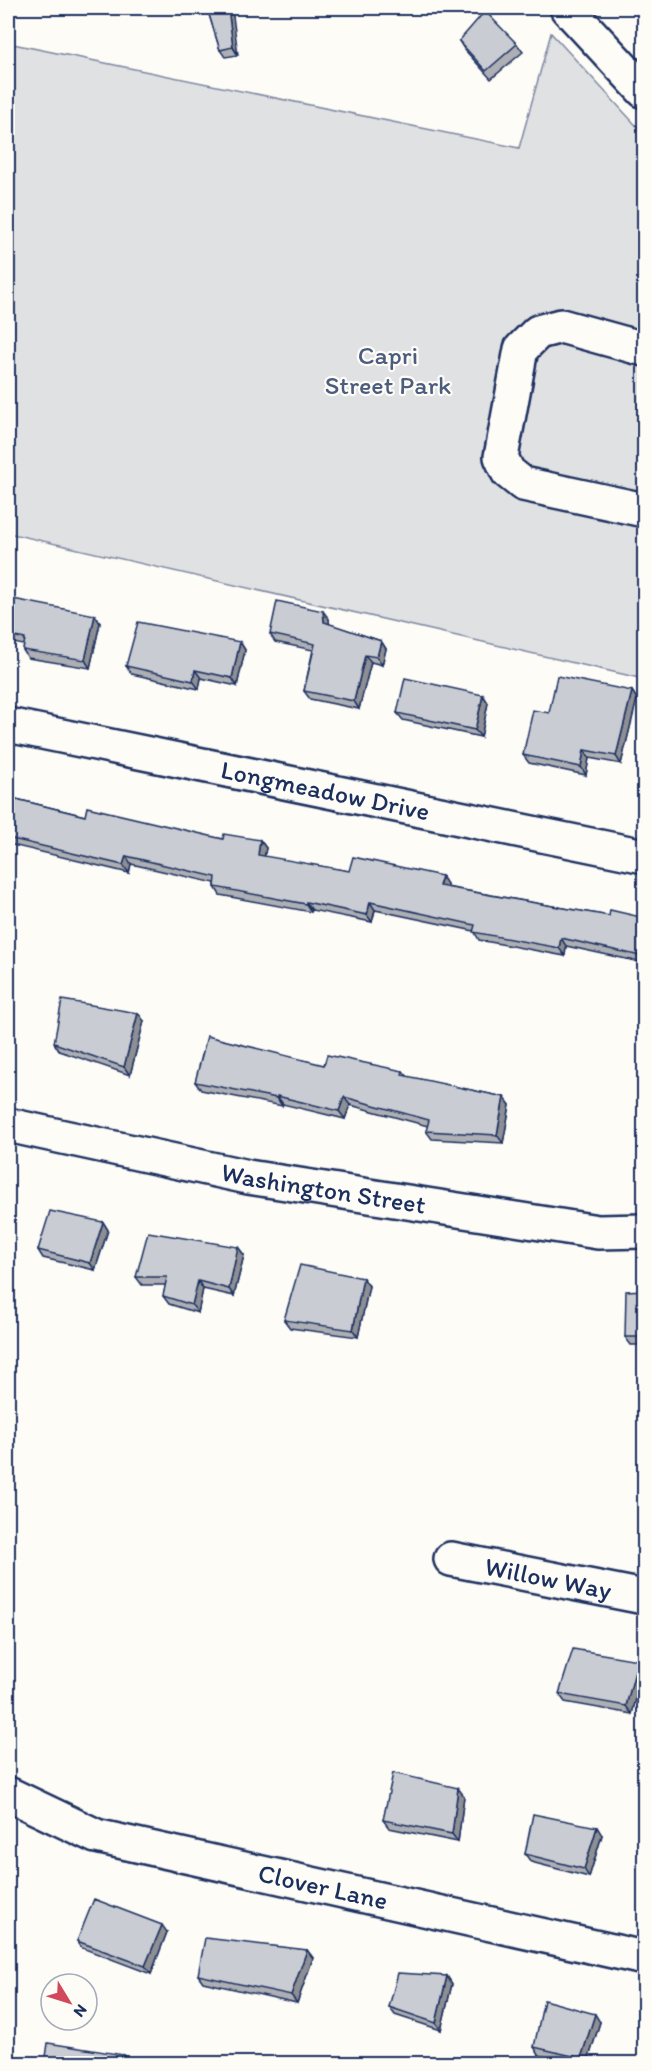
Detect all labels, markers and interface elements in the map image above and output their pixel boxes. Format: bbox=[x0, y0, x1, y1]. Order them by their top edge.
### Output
park label: Capri Street Park bbox=[325, 339, 451, 401]
street label: Longmeadow Drive bbox=[218, 753, 432, 827]
street label: Washington Street bbox=[218, 1156, 428, 1221]
street label: Willow Way bbox=[482, 1550, 614, 1606]
street label: Clover Lane bbox=[255, 1857, 391, 1916]
north arrow bbox=[39, 1972, 99, 2032]
text: N bbox=[70, 2001, 91, 2021]

